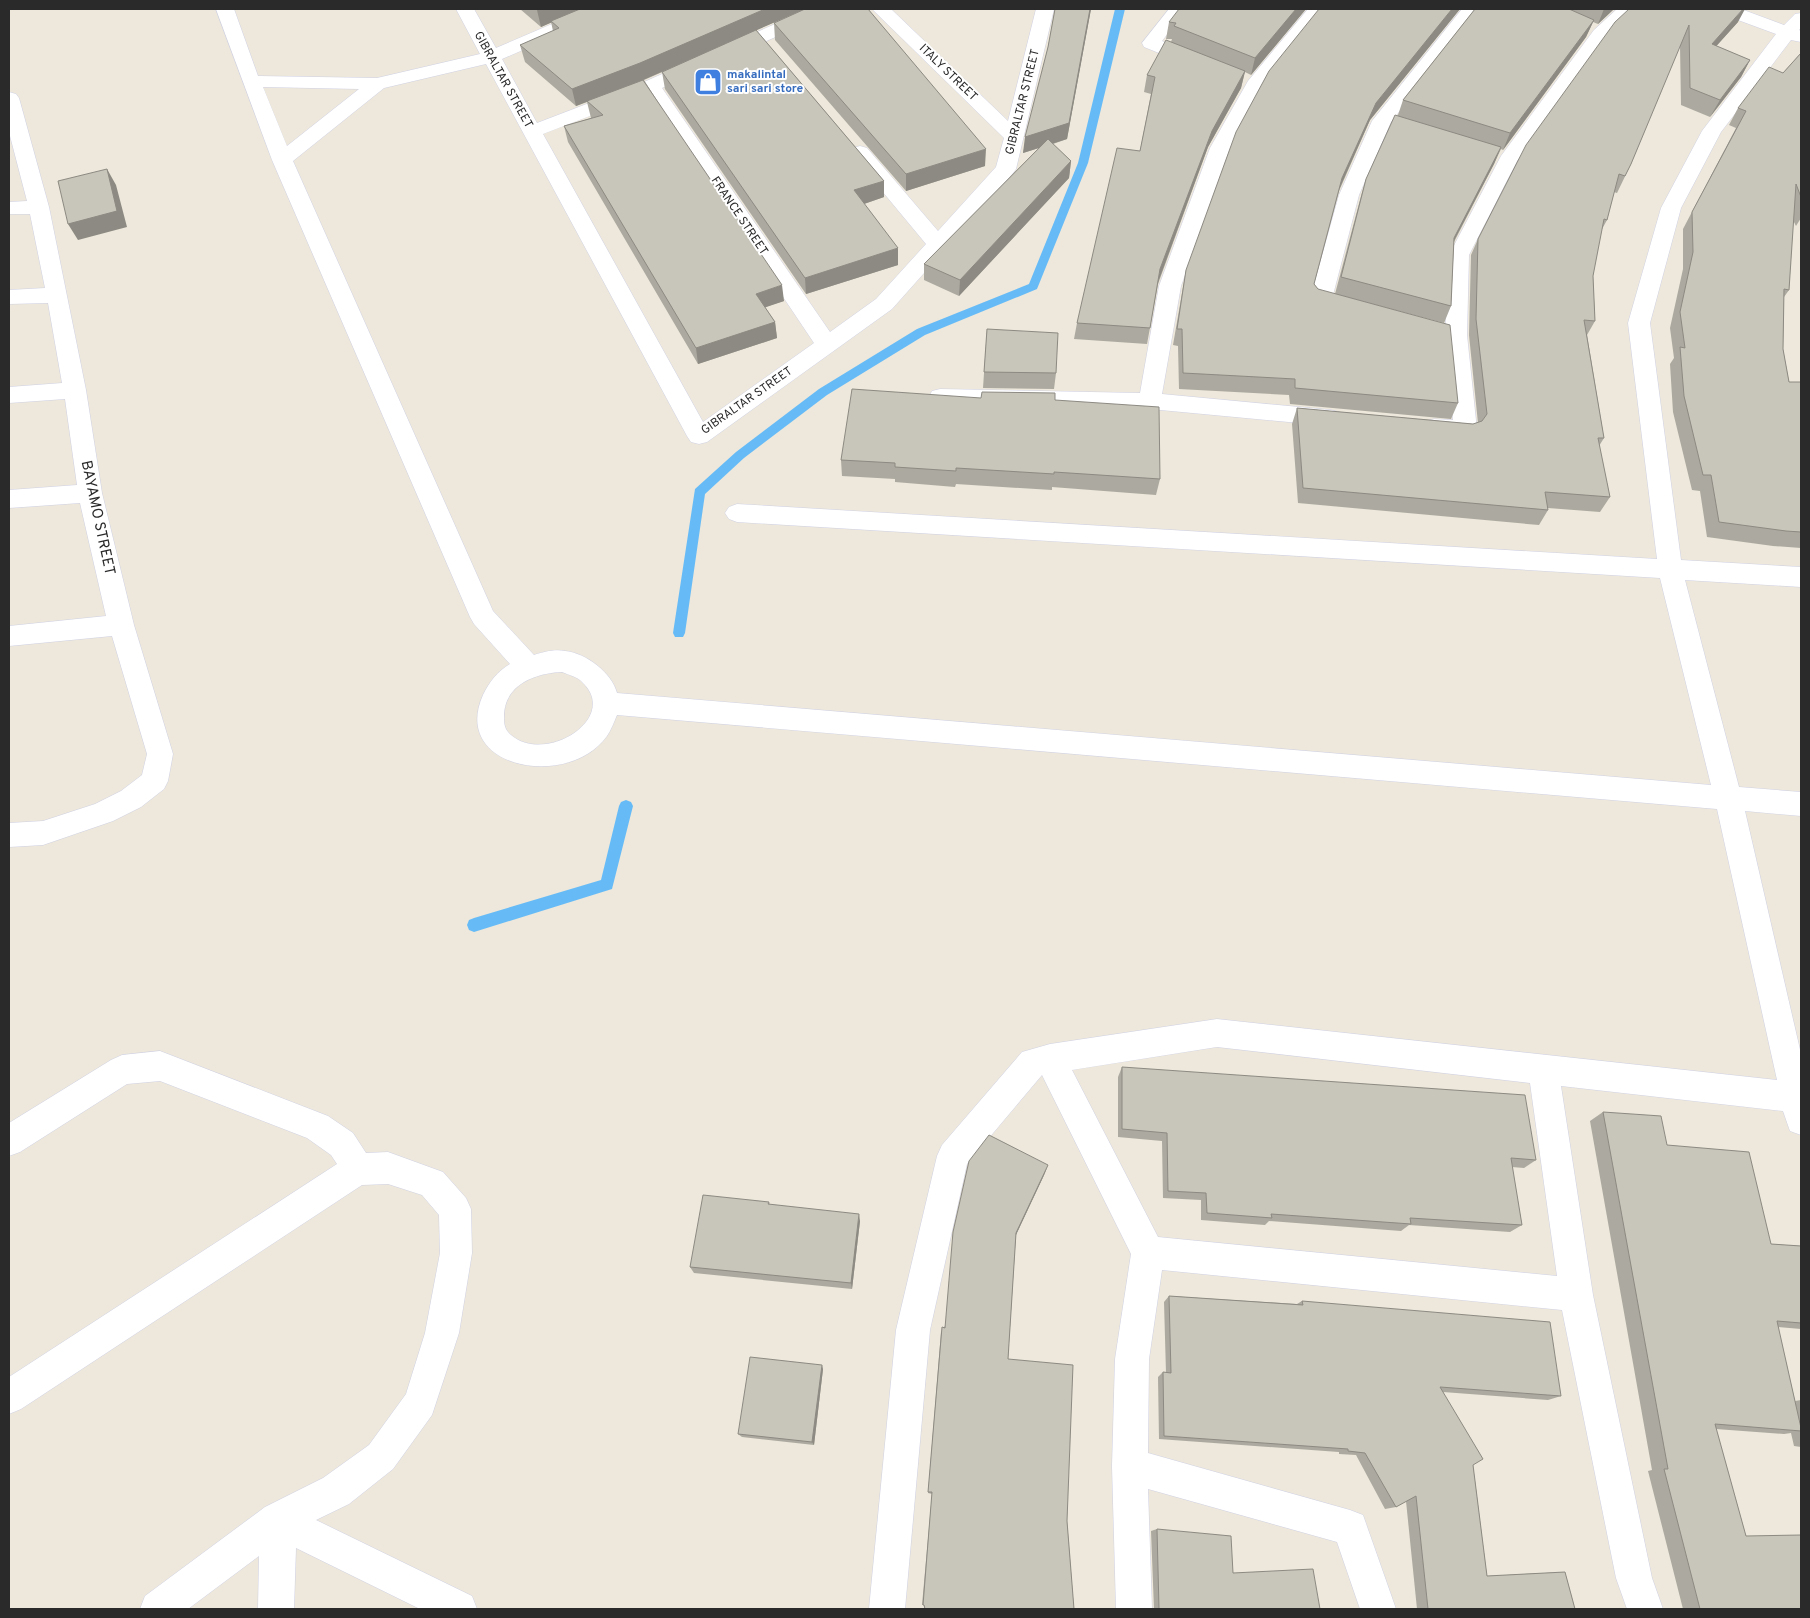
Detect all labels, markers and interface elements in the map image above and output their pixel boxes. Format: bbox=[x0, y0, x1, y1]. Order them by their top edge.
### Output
street label: GIBRALTAR STREET bbox=[470, 29, 536, 131]
street label: ITALY STREET bbox=[915, 41, 981, 105]
street label: GIBRALTAR STREET bbox=[1002, 48, 1044, 156]
shop icon: makalintal sari sari store bbox=[693, 67, 723, 97]
place label: makalintal sari sari store bbox=[727, 67, 804, 97]
street label: FRANCE STREET bbox=[707, 174, 771, 258]
street label: GIBRALTAR STREET bbox=[698, 363, 796, 439]
street label: BAYAMO STREET bbox=[76, 459, 118, 577]

